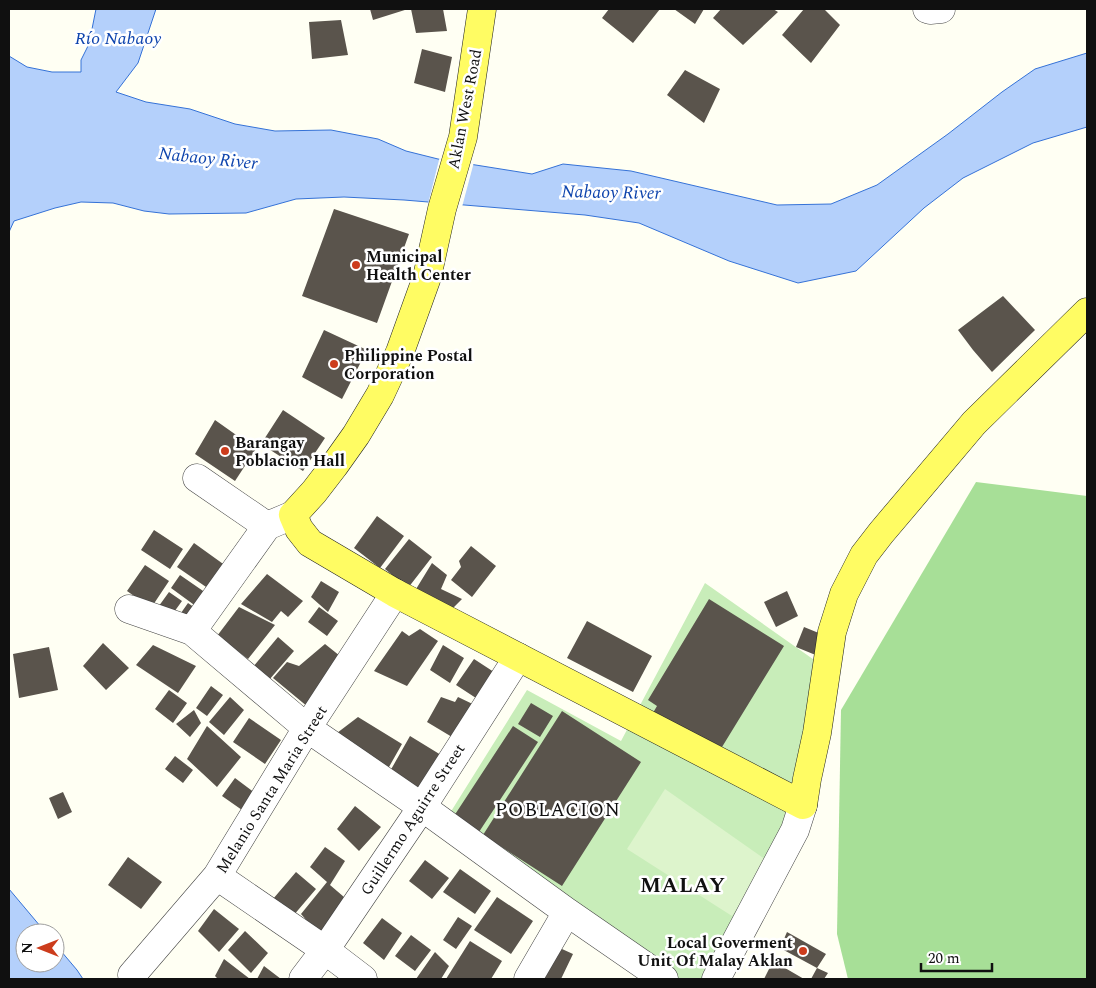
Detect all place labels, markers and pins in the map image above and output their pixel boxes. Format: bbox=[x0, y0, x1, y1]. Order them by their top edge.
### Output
place label: Municipal Health Center bbox=[366, 245, 471, 287]
marker: Municipal Health Center bbox=[350, 259, 362, 271]
place label: Philippine Postal Corporation bbox=[344, 344, 473, 386]
marker: Philippine Postal Corporation bbox=[328, 358, 340, 370]
place label: Barangay Poblacion Hall bbox=[235, 431, 345, 473]
marker: Barangay Poblacion Hall bbox=[219, 445, 231, 457]
place label: Local Goverment Unit Of Malay Aklan bbox=[637, 931, 793, 973]
marker: Local Goverment Unit Of Malay Aklan bbox=[797, 945, 809, 957]

